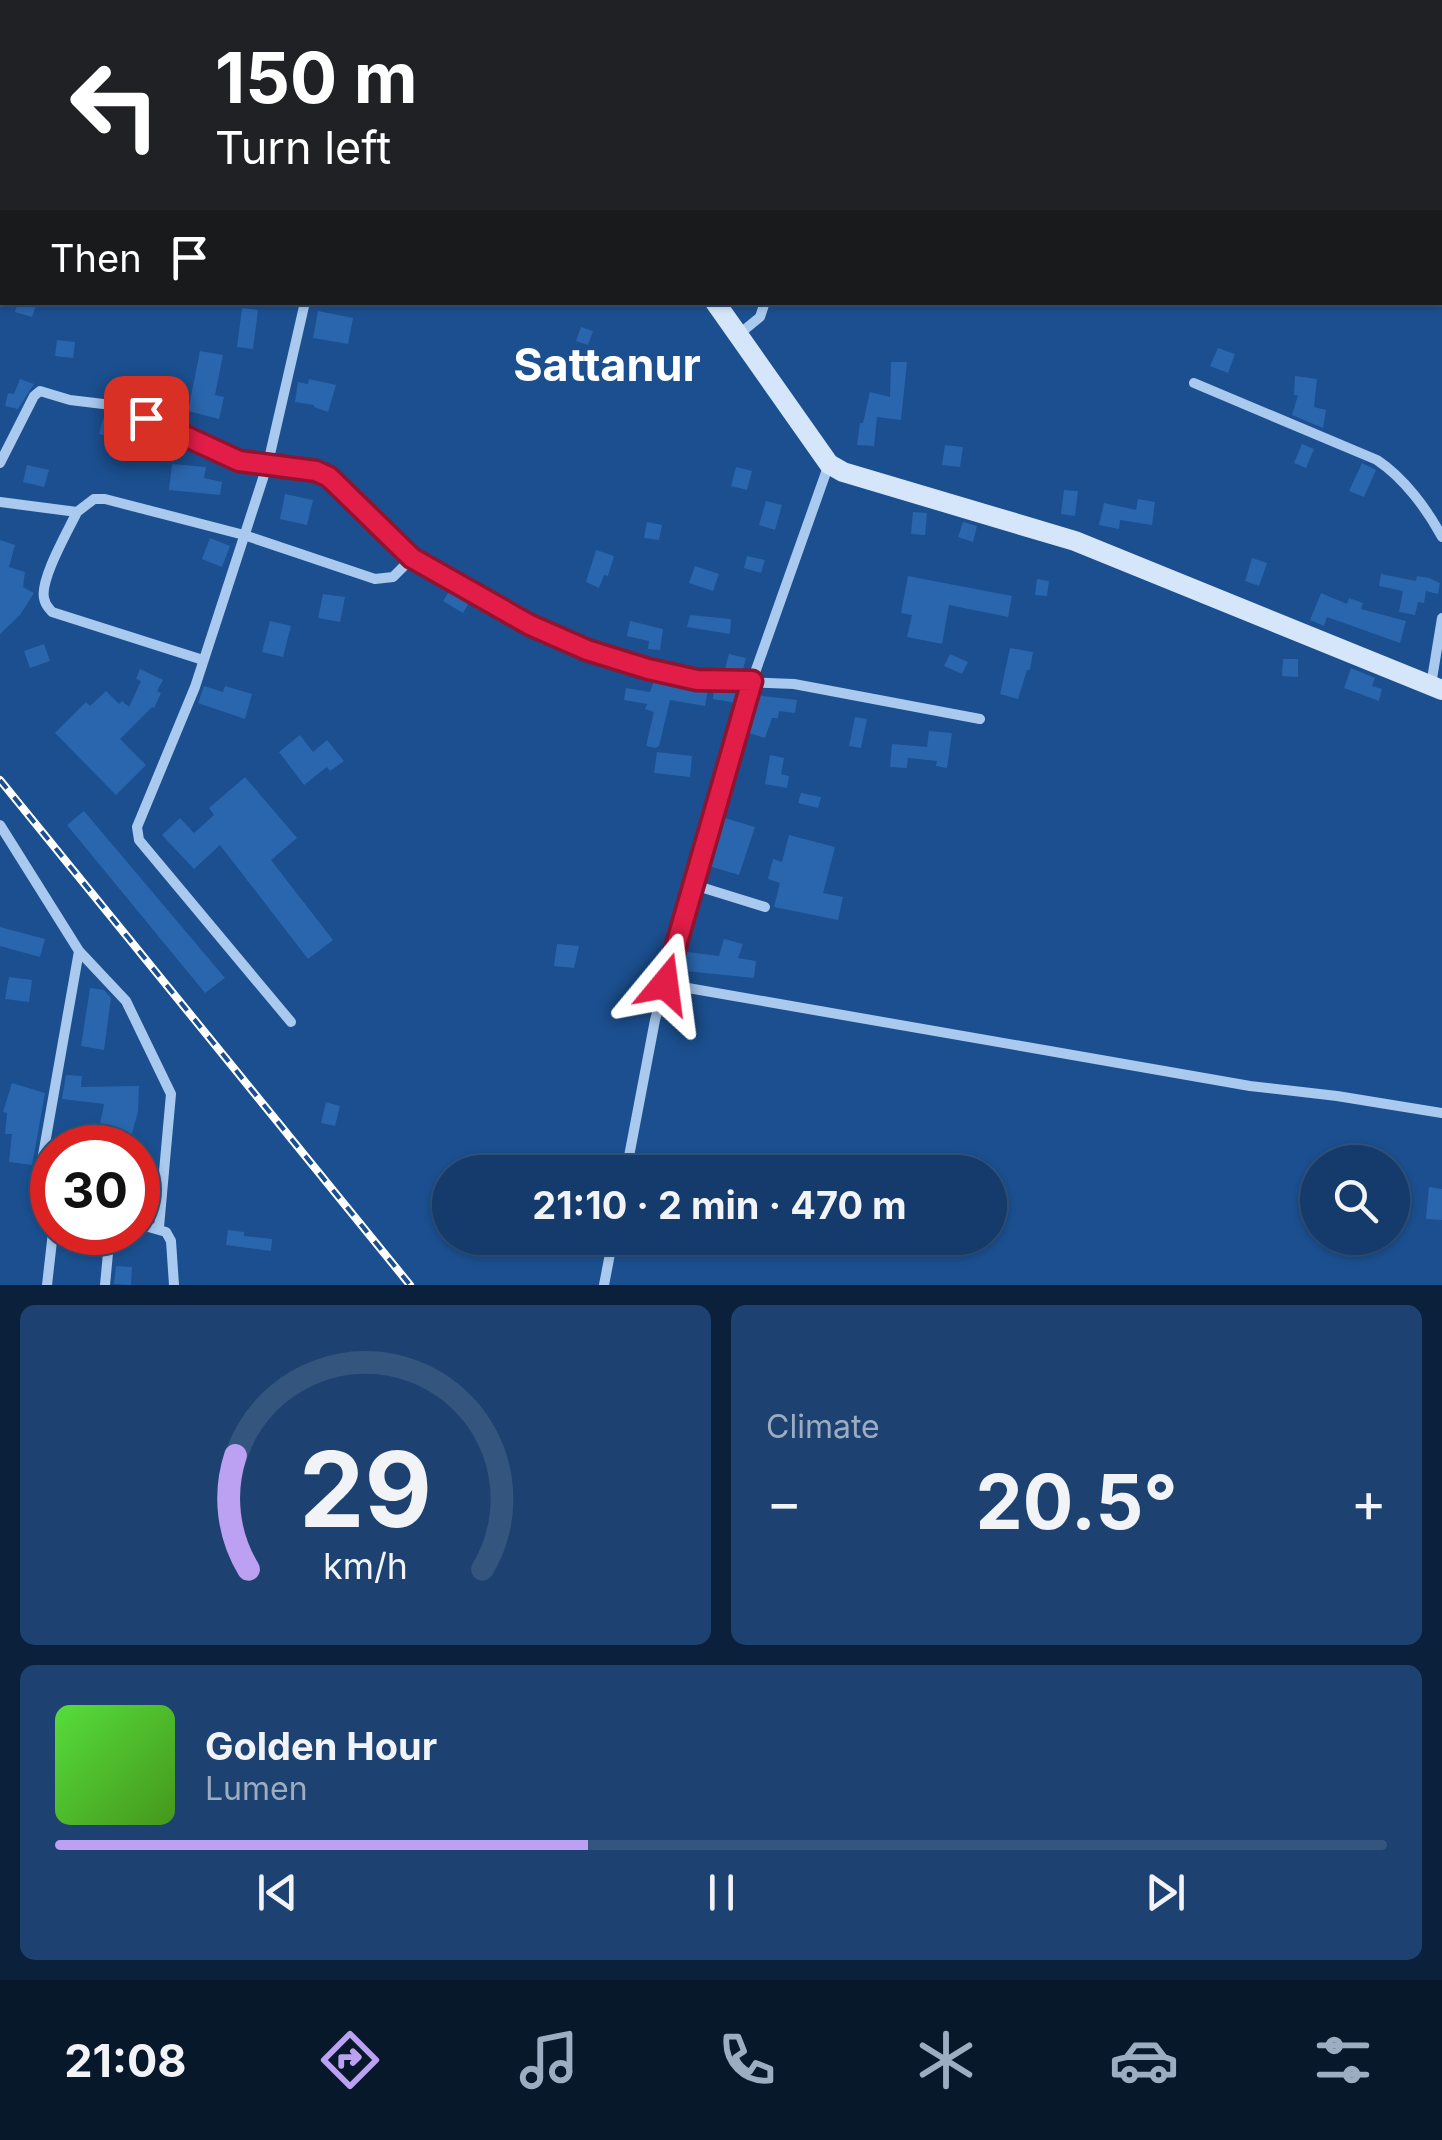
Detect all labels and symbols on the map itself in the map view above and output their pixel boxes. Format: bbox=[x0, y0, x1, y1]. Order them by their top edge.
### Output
district label: Sattanur bbox=[513, 337, 701, 392]
pin bbox=[104, 376, 189, 461]
position arrow bbox=[613, 932, 717, 1036]
speed limit sign: 30 bbox=[30, 1125, 160, 1255]

